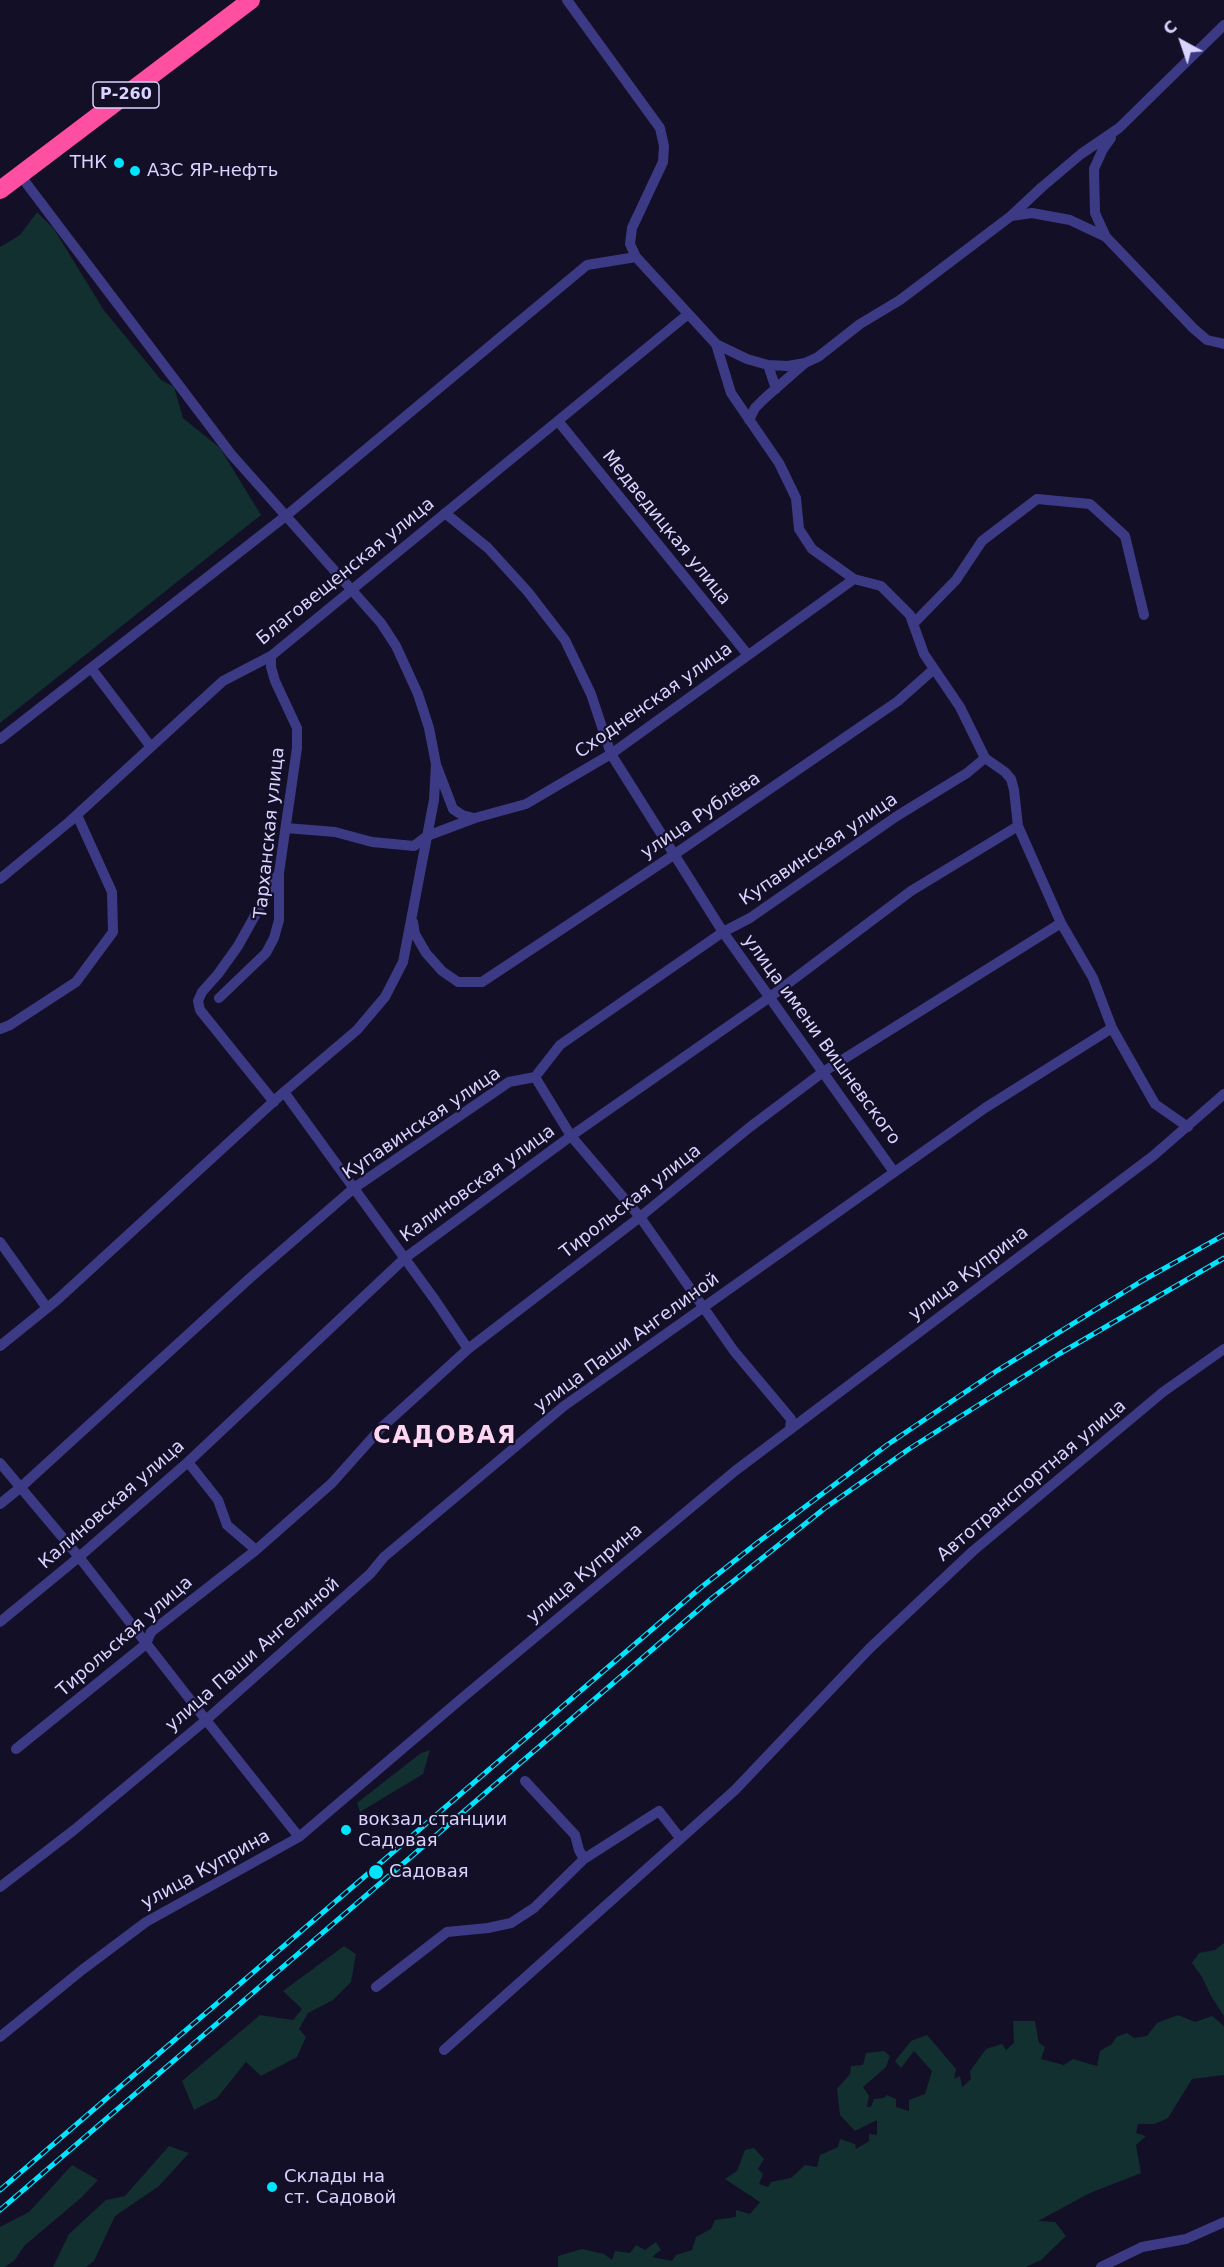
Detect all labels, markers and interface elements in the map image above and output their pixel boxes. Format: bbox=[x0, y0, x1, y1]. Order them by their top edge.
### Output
north arrow bbox=[1152, 12, 1212, 72]
text: С bbox=[1160, 17, 1181, 39]
road number: Р-260 bbox=[93, 82, 159, 108]
place label: ТНК bbox=[70, 152, 107, 174]
marker: ТНК bbox=[112, 156, 126, 170]
place label: АЗС ЯР-нефть bbox=[147, 160, 278, 182]
marker: АЗС ЯР-нефть bbox=[128, 164, 142, 178]
street label: Медведицкая улица bbox=[597, 446, 735, 610]
street label: Благовещенская улица bbox=[253, 494, 439, 650]
street label: Сходненская улица bbox=[571, 639, 737, 763]
street label: Тарханская улица bbox=[250, 746, 290, 920]
street label: улица Рублёва bbox=[637, 768, 765, 864]
street label: Купавинская улица bbox=[736, 789, 902, 911]
street label: улица имени Вишневского bbox=[737, 931, 905, 1149]
street label: Купавинская улица bbox=[339, 1063, 505, 1185]
street label: Калиновская улица bbox=[396, 1121, 560, 1247]
street label: Тирольская улица bbox=[556, 1140, 706, 1264]
street label: улица Куприна bbox=[905, 1222, 1033, 1326]
street label: улица Паши Ангелиной bbox=[530, 1269, 724, 1417]
street label: Автотранспортная улица bbox=[933, 1396, 1131, 1566]
district label: САДОВАЯ bbox=[373, 1423, 517, 1451]
street label: Калиновская улица bbox=[35, 1436, 189, 1574]
street label: улица Куприна bbox=[523, 1519, 647, 1629]
street label: Тирольская улица bbox=[53, 1572, 197, 1702]
street label: улица Паши Ангелиной bbox=[162, 1573, 344, 1737]
place label: вокзал станции Садовая bbox=[358, 1809, 507, 1852]
marker: вокзал станции Садовая bbox=[339, 1823, 353, 1837]
street label: улица Куприна bbox=[138, 1826, 274, 1914]
place label: Садовая bbox=[389, 1861, 469, 1883]
marker: Садовая bbox=[367, 1863, 385, 1881]
place label: Склады на ст. Садовой bbox=[284, 2166, 396, 2208]
marker: Склады на ст. Садовой bbox=[265, 2180, 279, 2194]

